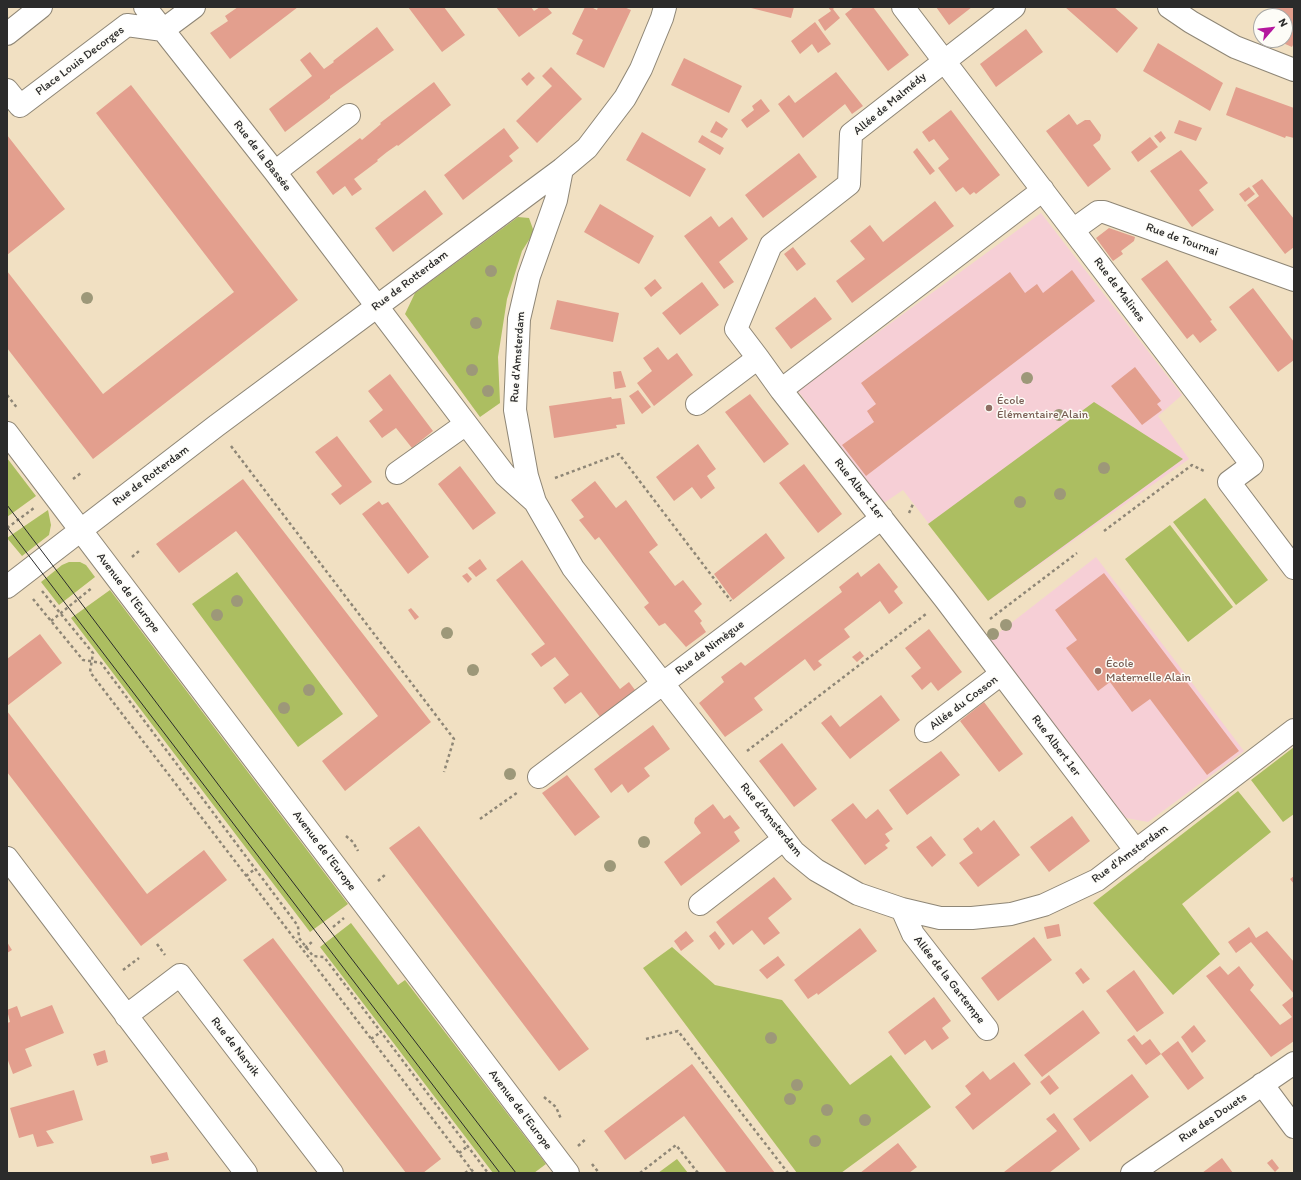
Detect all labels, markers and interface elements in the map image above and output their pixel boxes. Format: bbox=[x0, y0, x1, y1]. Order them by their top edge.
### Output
north arrow bbox=[1253, 8, 1293, 48]
text: N bbox=[1276, 16, 1291, 29]
street label: Place Louis Decorges bbox=[33, 23, 127, 99]
street label: Allée de Malmédy bbox=[851, 69, 929, 139]
street label: Rue de la Bassée bbox=[230, 118, 294, 194]
street label: Rue de Tournai bbox=[1144, 220, 1220, 260]
street label: Rue de Rotterdam bbox=[369, 247, 451, 315]
street label: Rue de Malines bbox=[1090, 255, 1148, 325]
street label: Rue d'Amsterdam bbox=[508, 311, 528, 403]
place label: École Élémentaire Alain bbox=[997, 394, 1088, 422]
marker: École Élémentaire Alain bbox=[984, 403, 994, 413]
street label: Rue de Rotterdam bbox=[110, 442, 192, 510]
street label: Rue Albert 1er bbox=[831, 456, 887, 522]
street label: Avenue de l'Europe bbox=[93, 550, 163, 636]
street label: Rue de Nimègue bbox=[673, 617, 747, 679]
place label: École Maternelle Alain bbox=[1106, 657, 1191, 685]
marker: École Maternelle Alain bbox=[1093, 666, 1103, 676]
street label: Allée du Cosson bbox=[927, 673, 1001, 733]
street label: Rue Albert 1er bbox=[1028, 712, 1084, 780]
street label: Rue d'Amsterdam bbox=[737, 780, 805, 860]
street label: Avenue de l'Europe bbox=[289, 808, 359, 894]
street label: Rue d'Amsterdam bbox=[1089, 821, 1171, 887]
street label: Allée de la Gartempe bbox=[910, 933, 988, 1027]
street label: Rue de Narvik bbox=[207, 1015, 263, 1079]
street label: Avenue de l'Europe bbox=[485, 1067, 555, 1153]
street label: Rue des Douets bbox=[1176, 1090, 1250, 1146]

